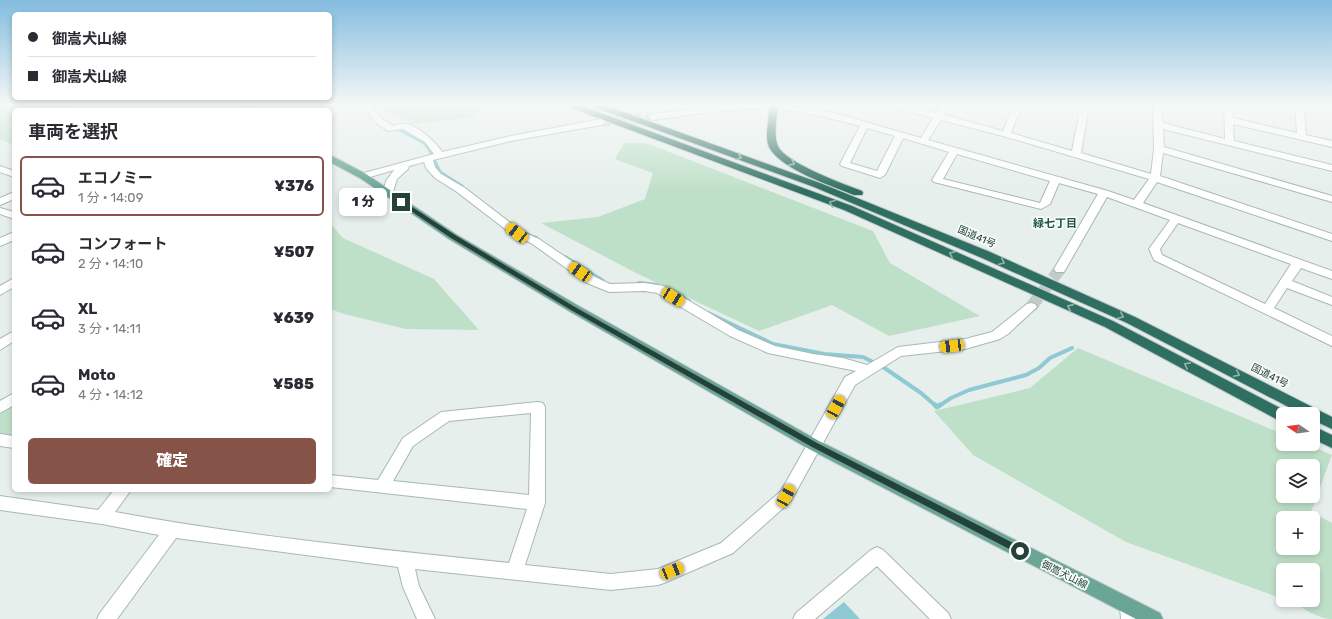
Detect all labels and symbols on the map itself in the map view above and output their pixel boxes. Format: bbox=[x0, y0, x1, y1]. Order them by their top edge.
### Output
one-way arrow bbox=[735, 152, 742, 160]
one-way arrow bbox=[788, 158, 796, 166]
callout: 1 分 bbox=[339, 188, 387, 216]
route end bbox=[392, 193, 410, 211]
one-way arrow bbox=[829, 199, 836, 207]
district label: 緑七丁目 bbox=[1033, 217, 1077, 230]
car bbox=[504, 221, 530, 245]
street label: 国道41号 bbox=[956, 224, 998, 250]
one-way arrow bbox=[948, 251, 956, 259]
one-way arrow bbox=[998, 257, 1006, 265]
car bbox=[567, 260, 593, 284]
car bbox=[660, 286, 686, 308]
one-way arrow bbox=[1067, 304, 1075, 312]
one-way arrow bbox=[1116, 311, 1124, 319]
car bbox=[939, 339, 965, 353]
street label: 国道41号 bbox=[1249, 361, 1290, 390]
one-way arrow bbox=[1183, 362, 1191, 370]
one-way arrow bbox=[1233, 370, 1240, 377]
car bbox=[825, 394, 847, 420]
north arrow bbox=[1276, 407, 1320, 451]
car bbox=[775, 483, 797, 509]
route start bbox=[1011, 542, 1029, 560]
street label: 御嵩犬山線 bbox=[1040, 558, 1090, 592]
car bbox=[659, 561, 685, 581]

